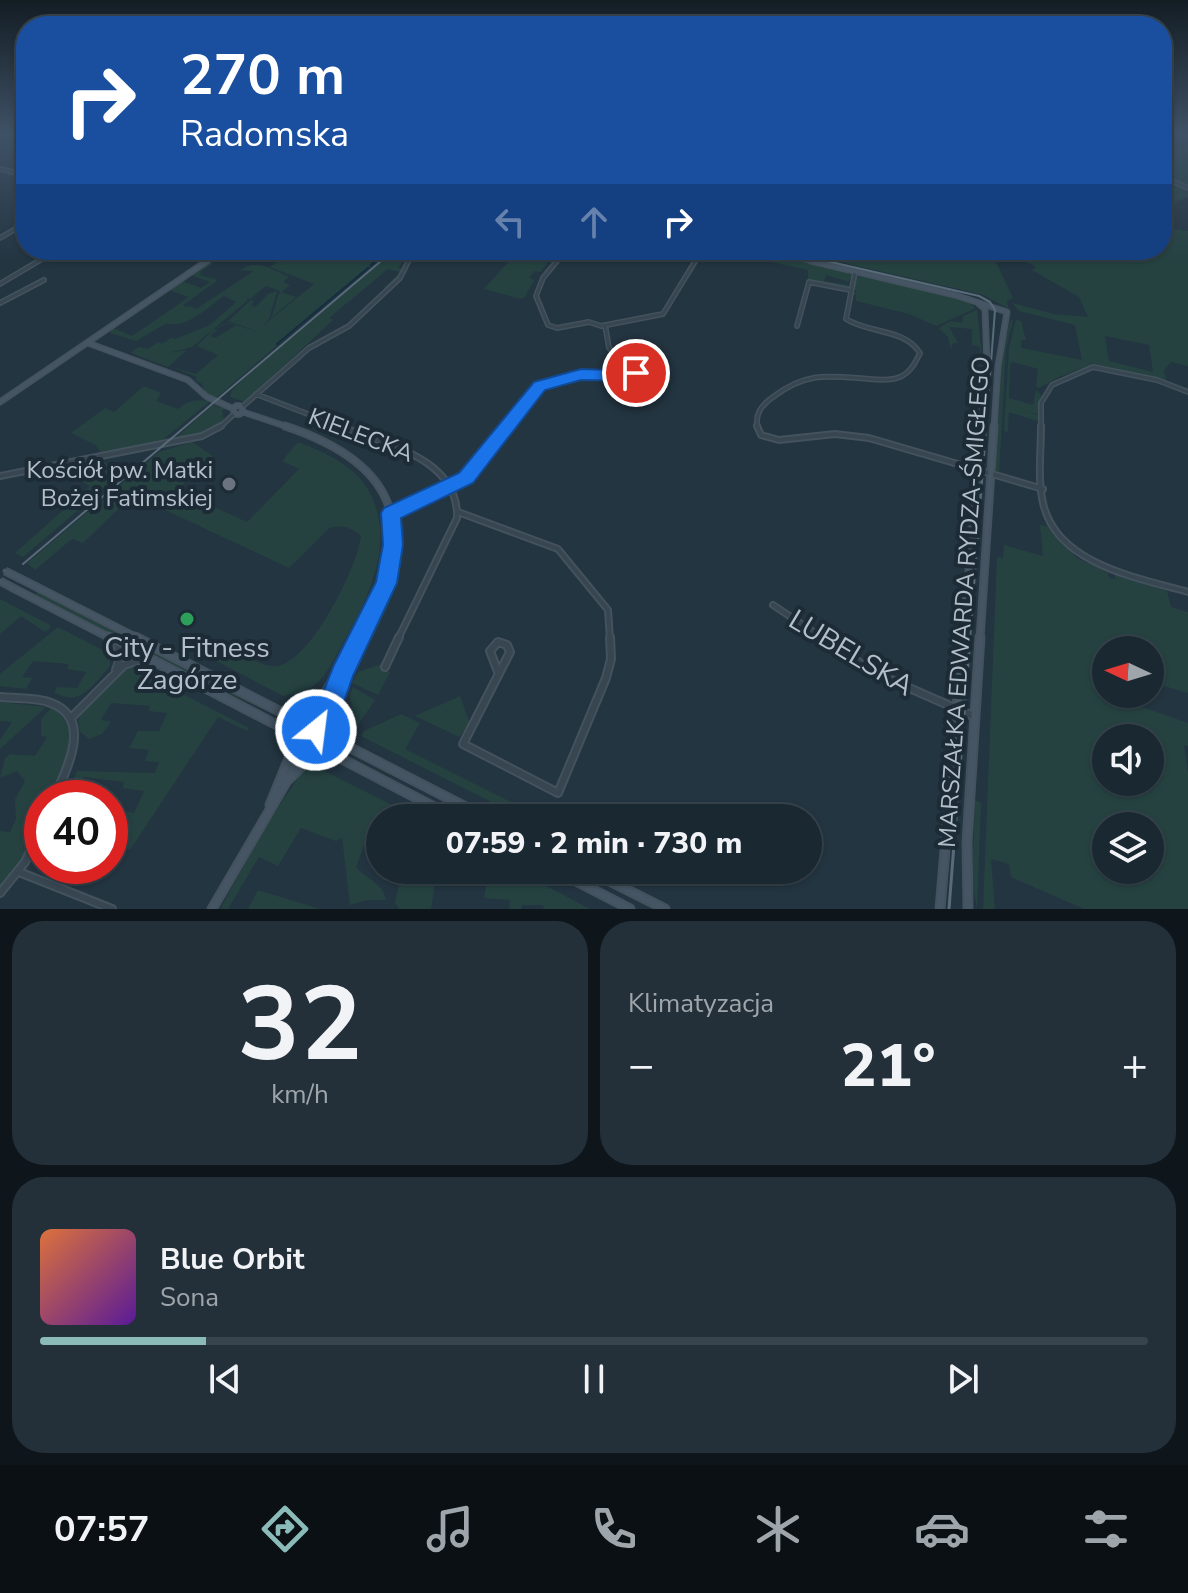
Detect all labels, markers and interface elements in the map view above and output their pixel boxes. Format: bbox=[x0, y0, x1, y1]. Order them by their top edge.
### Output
text: 270 m bbox=[180, 37, 345, 114]
icon: right bbox=[48, 48, 152, 152]
text: Radomska bbox=[180, 110, 349, 159]
icon: left bbox=[488, 200, 532, 244]
icon: ahead bbox=[572, 200, 616, 244]
icon: right bbox=[656, 200, 700, 244]
pin bbox=[602, 339, 670, 407]
icon: arrive bbox=[614, 351, 658, 395]
street label: MARSZAŁKA EDWARDA RYDZA-ŚMIGŁEGO bbox=[931, 355, 997, 849]
street label: KIELECKA bbox=[304, 400, 419, 470]
place label: Kościół pw. Matki Bożej Fatimskiej bbox=[26, 454, 213, 514]
marker: Kościół pw. Matki Bożej Fatimskiej bbox=[220, 475, 238, 493]
street label: LUBELSKA bbox=[782, 601, 920, 705]
marker: City - Fitness Zagórze bbox=[178, 610, 196, 628]
place label: City - Fitness Zagórze bbox=[104, 629, 270, 699]
north arrow bbox=[1092, 636, 1164, 708]
map controls bbox=[1092, 636, 1164, 884]
position arrow bbox=[274, 688, 358, 772]
button: sound bbox=[1092, 724, 1164, 796]
speed limit sign: 40 bbox=[24, 780, 128, 884]
button: layers bbox=[1092, 812, 1164, 884]
text: 07:59 · 2 min · 730 m bbox=[446, 823, 742, 864]
text: 32 bbox=[238, 954, 362, 1096]
text: Klimatyzacja bbox=[628, 986, 774, 1021]
text: 21° bbox=[840, 1025, 936, 1107]
text: − bbox=[628, 1036, 654, 1096]
text: + bbox=[1122, 1036, 1148, 1096]
text: km/h bbox=[271, 1077, 329, 1112]
text: Blue Orbit bbox=[160, 1239, 304, 1280]
text: Sona bbox=[160, 1280, 219, 1315]
icon: previous bbox=[203, 1357, 247, 1401]
icon: pause bbox=[572, 1357, 616, 1401]
icon: next bbox=[941, 1357, 985, 1401]
icon: directions bbox=[257, 1501, 313, 1557]
icon: music bbox=[422, 1501, 478, 1557]
icon: phone bbox=[586, 1501, 642, 1557]
icon: climate bbox=[750, 1501, 806, 1557]
icon: car bbox=[914, 1501, 970, 1557]
icon: filters bbox=[1078, 1501, 1134, 1557]
text: 07:57 bbox=[54, 1505, 149, 1554]

